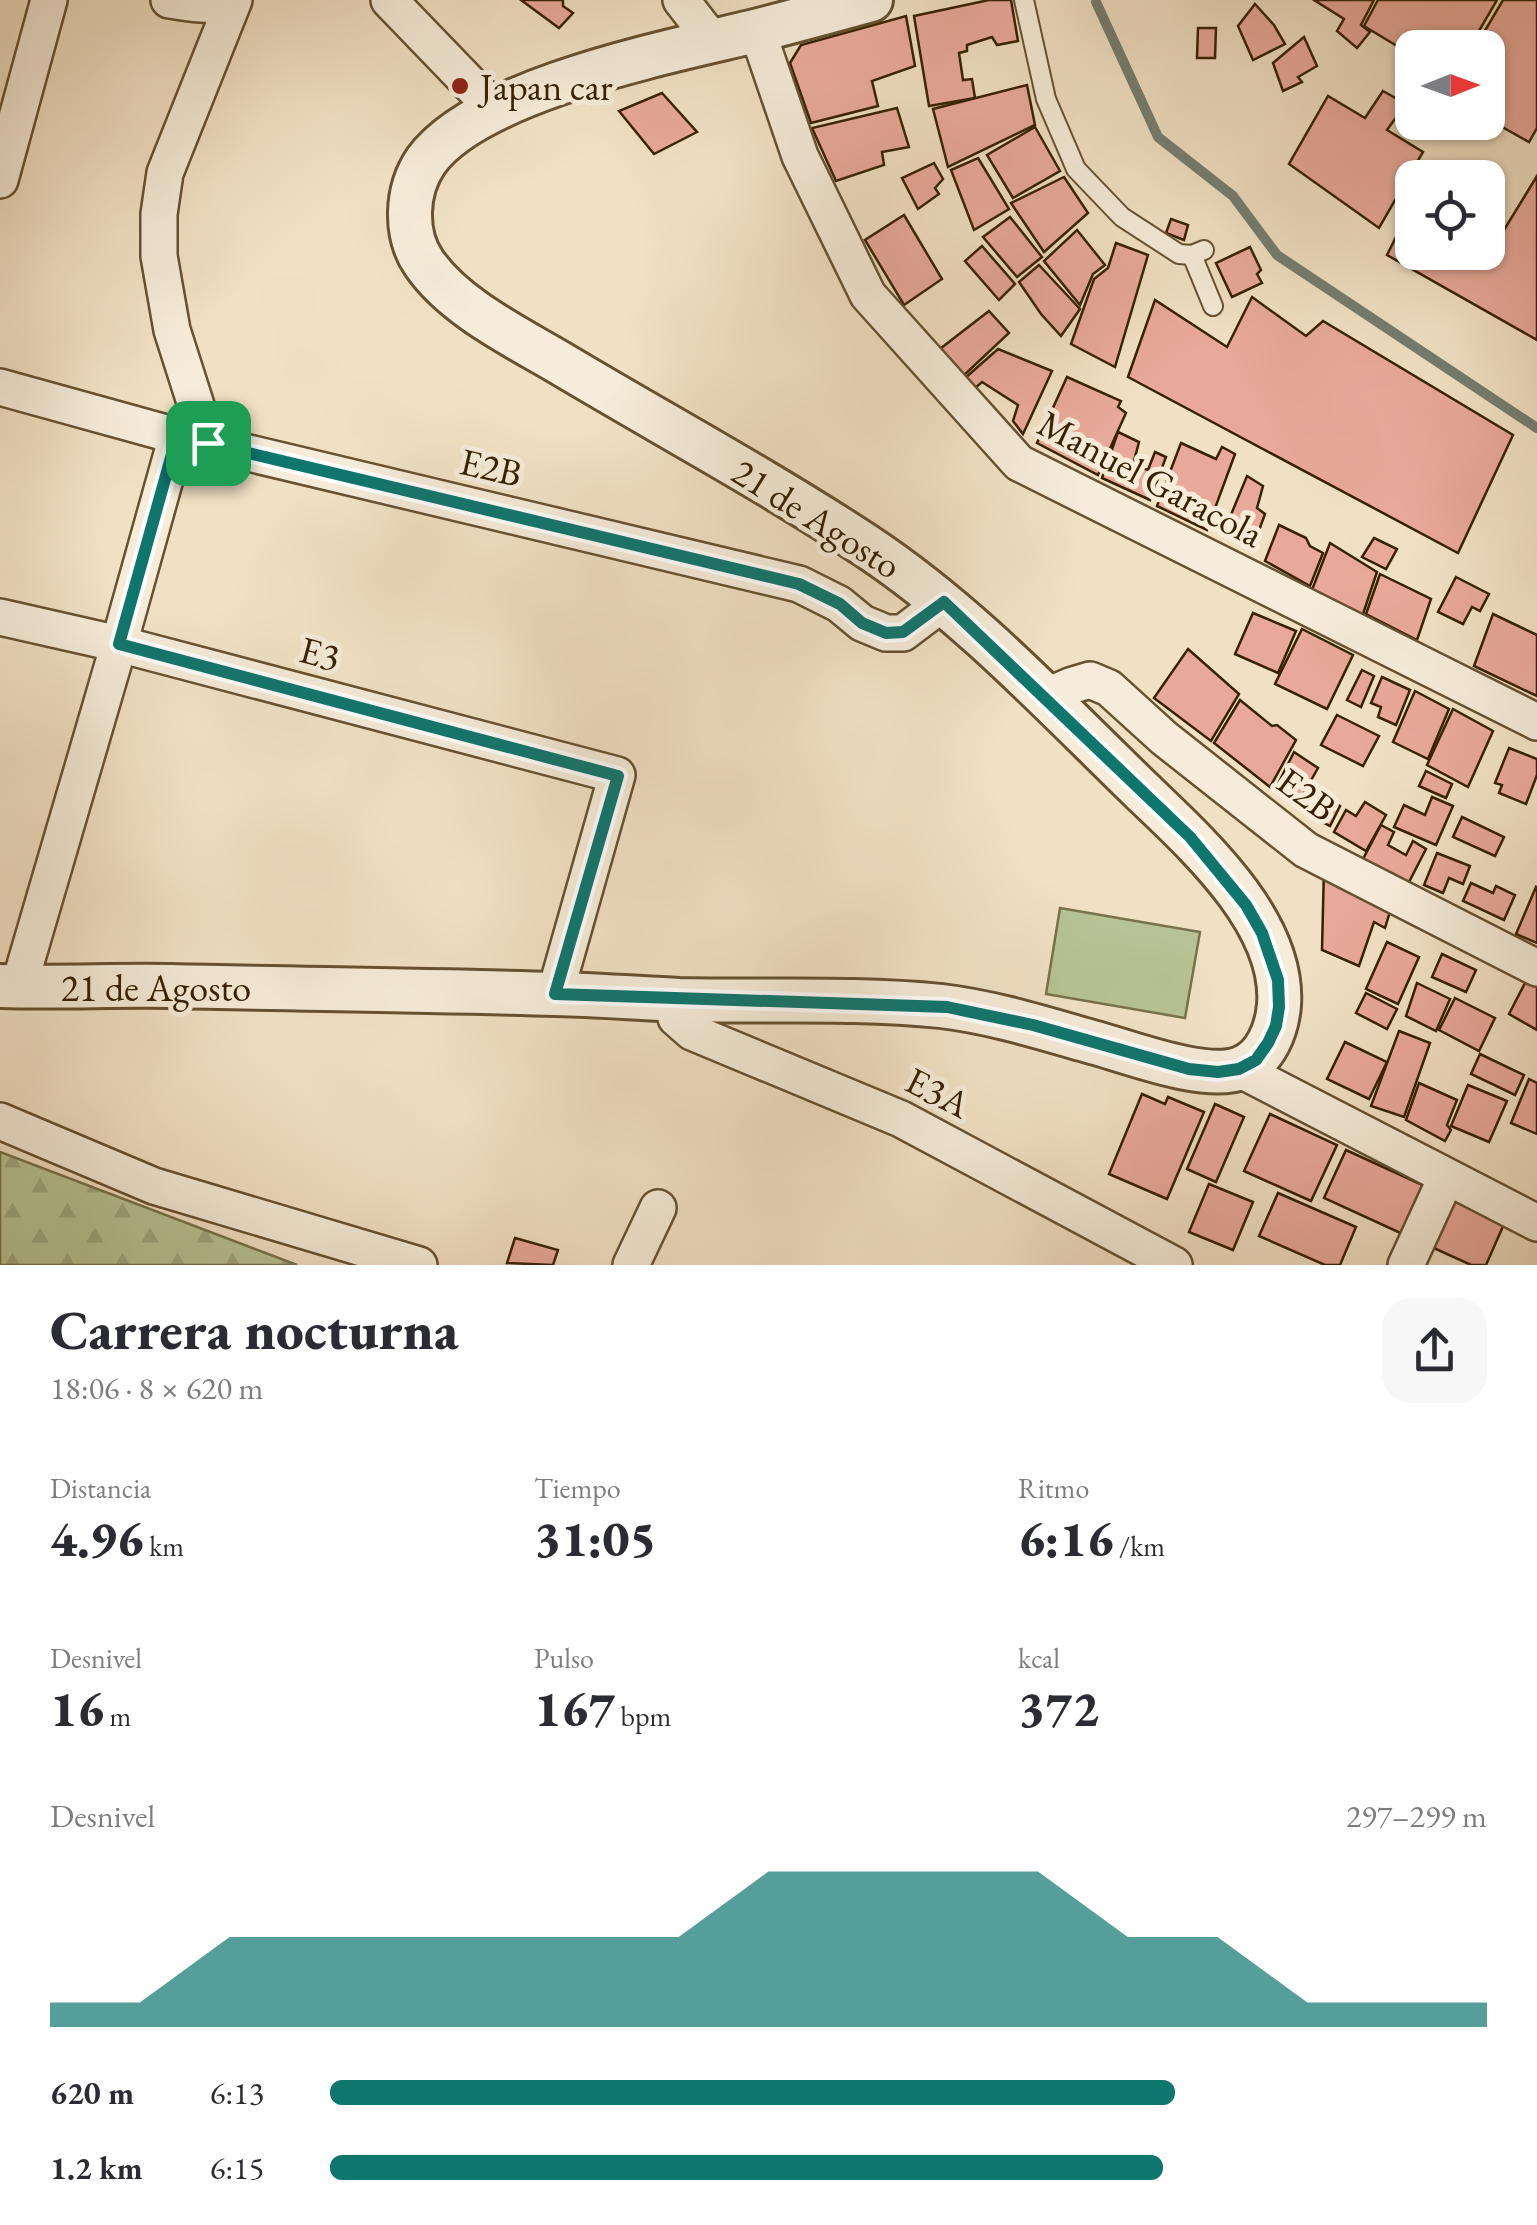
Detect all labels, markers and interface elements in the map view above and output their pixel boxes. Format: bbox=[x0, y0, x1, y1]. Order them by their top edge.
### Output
north arrow bbox=[1395, 30, 1505, 140]
map controls bbox=[1395, 30, 1505, 270]
place label: Japan car bbox=[477, 62, 613, 111]
marker: Japan car bbox=[449, 75, 471, 97]
button: locate bbox=[1395, 160, 1505, 270]
street label: Manuel Garacola bbox=[1030, 398, 1273, 558]
pin bbox=[166, 401, 251, 486]
icon: arrive bbox=[181, 416, 236, 471]
street label: E2B bbox=[455, 436, 527, 498]
street label: 21 de Agosto bbox=[723, 447, 911, 589]
street label: E3 bbox=[294, 624, 346, 682]
street label: E2B bbox=[1268, 756, 1346, 832]
street label: 21 de Agosto bbox=[61, 963, 251, 1012]
street label: E3A bbox=[897, 1055, 979, 1129]
text: Carrera nocturna bbox=[50, 1294, 458, 1365]
button: share bbox=[1382, 1298, 1487, 1403]
text: 18:06 · 8 × 620 m bbox=[50, 1367, 263, 1409]
text: Distancia bbox=[50, 1470, 151, 1506]
text: Tiempo bbox=[534, 1470, 621, 1506]
text: Ritmo bbox=[1018, 1470, 1089, 1506]
text: 4.96 bbox=[50, 1506, 144, 1571]
text: 31:05 bbox=[534, 1506, 656, 1571]
text: 6:16 bbox=[1018, 1506, 1113, 1571]
text: km bbox=[144, 1528, 184, 1564]
text: /km bbox=[1113, 1528, 1165, 1564]
text: Desnivel bbox=[50, 1640, 142, 1676]
text: Pulso bbox=[534, 1640, 594, 1676]
text: kcal bbox=[1018, 1640, 1060, 1676]
text: 16 bbox=[50, 1676, 104, 1741]
text: 167 bbox=[534, 1676, 615, 1741]
text: 372 bbox=[1018, 1676, 1099, 1741]
text: m bbox=[104, 1698, 131, 1734]
text: bpm bbox=[615, 1698, 671, 1734]
text: Desnivel bbox=[50, 1795, 155, 1837]
text: 297–299 m bbox=[1346, 1795, 1487, 1837]
text: 620 m bbox=[50, 2072, 134, 2114]
text: 6:13 bbox=[210, 2072, 264, 2114]
text: 1.2 km bbox=[50, 2147, 143, 2189]
text: 6:15 bbox=[210, 2147, 264, 2189]

